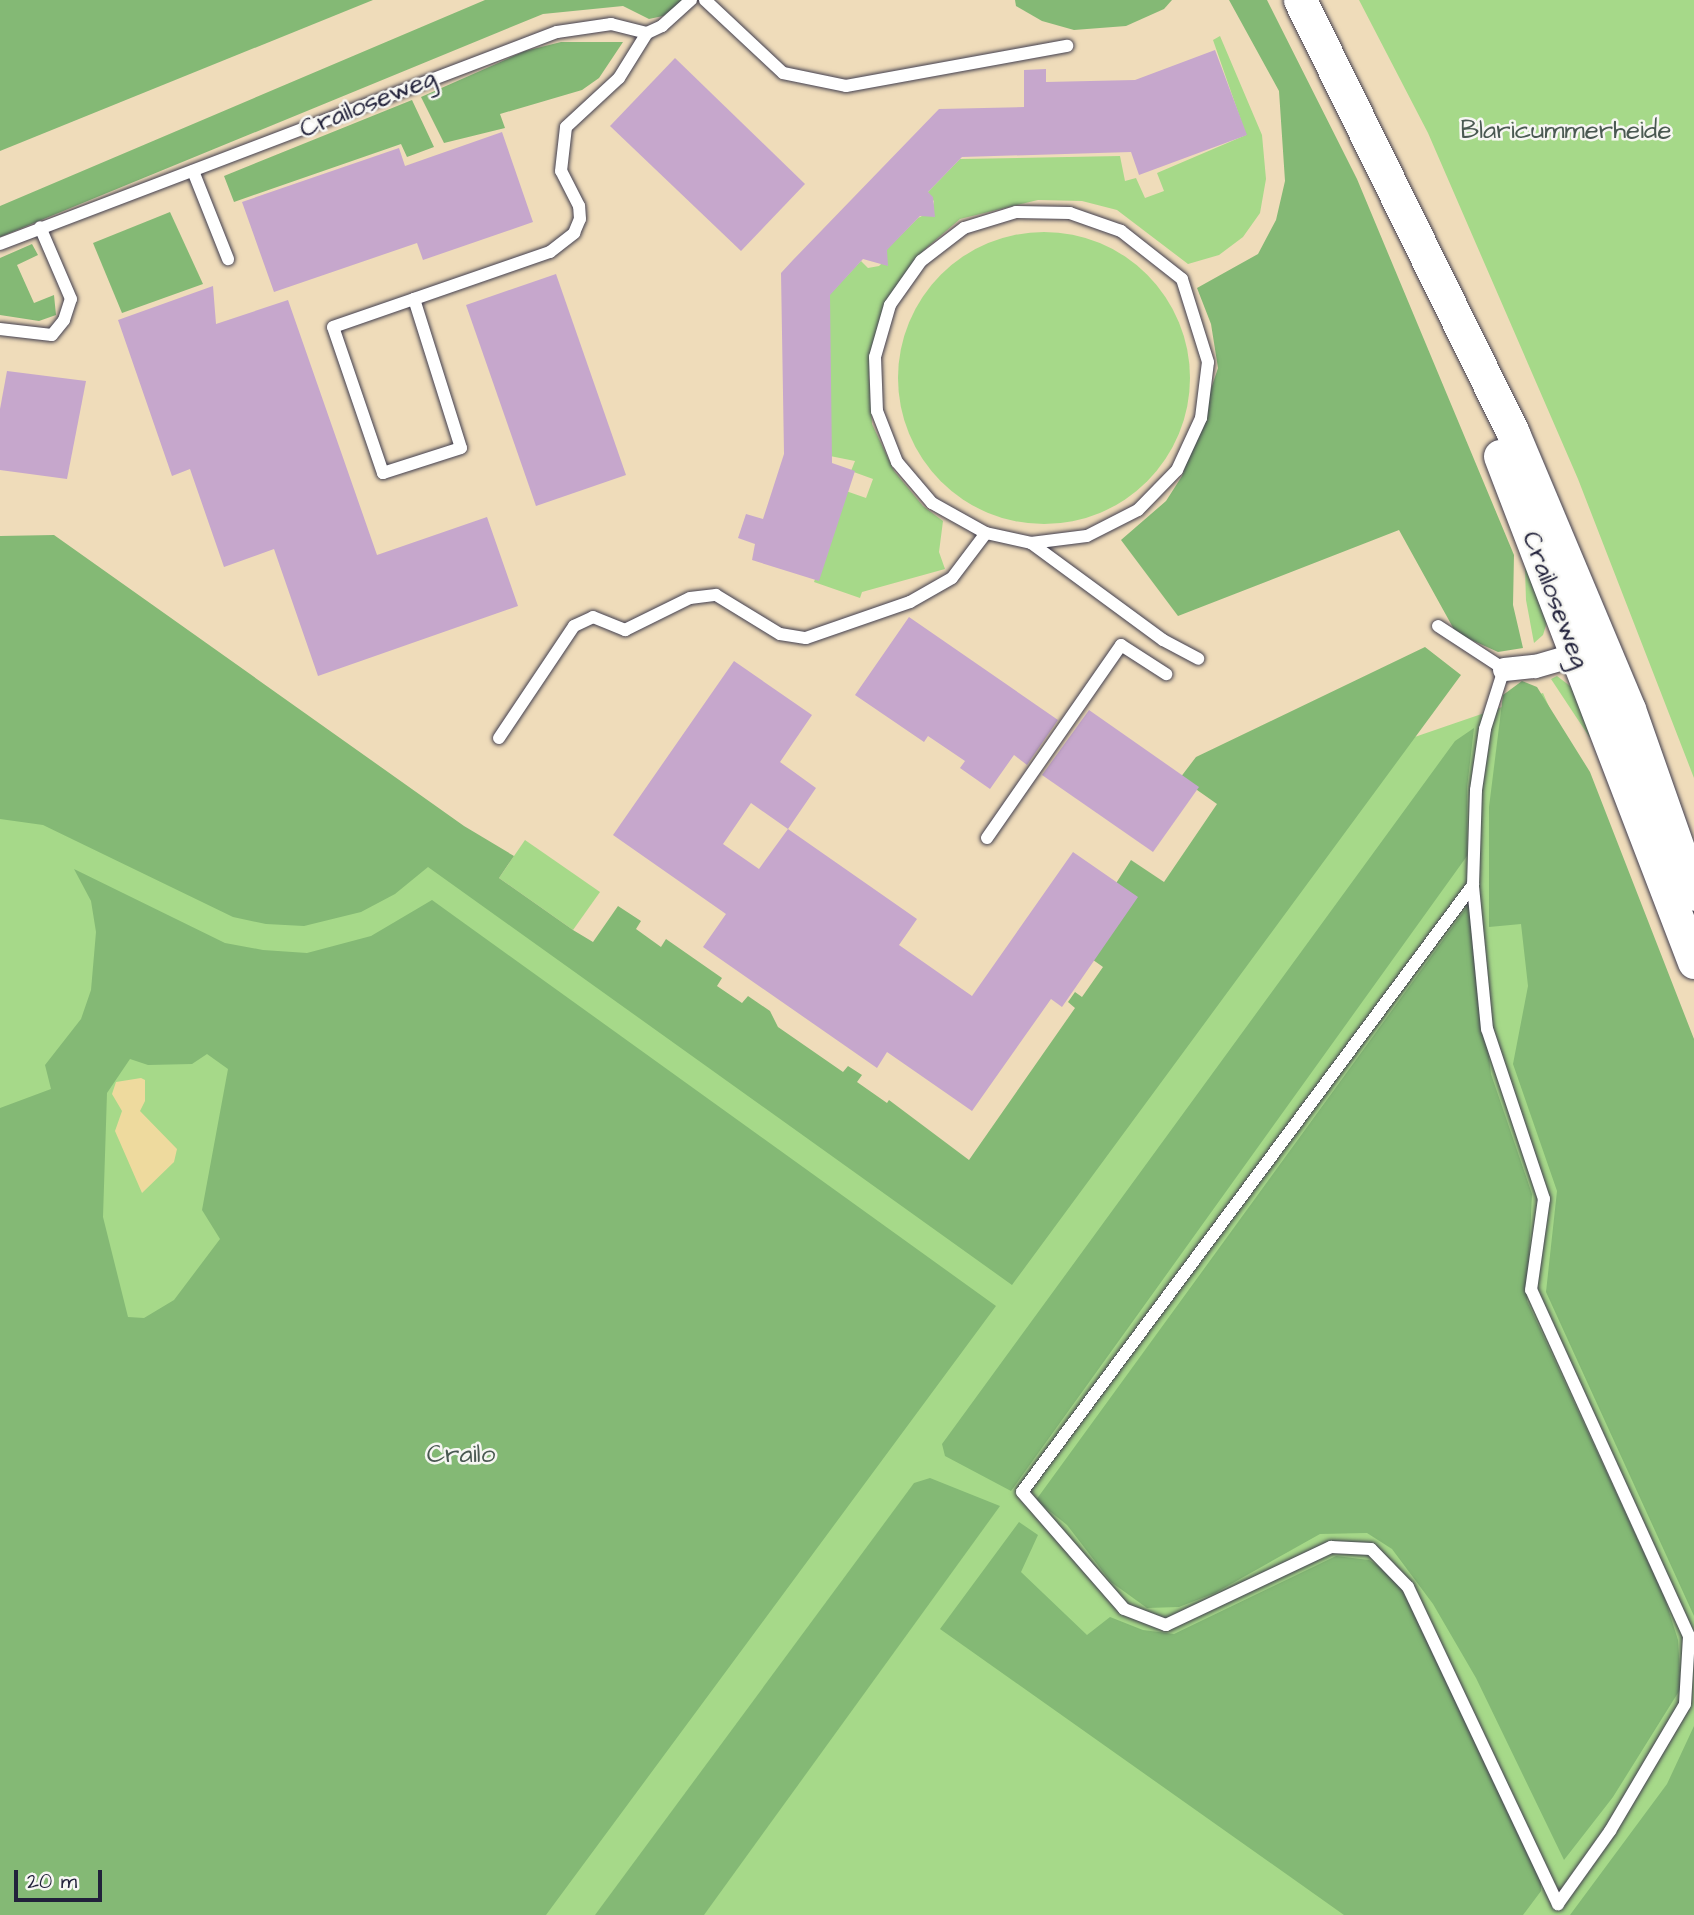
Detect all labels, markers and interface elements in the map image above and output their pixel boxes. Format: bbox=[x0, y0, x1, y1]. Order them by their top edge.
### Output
street label: Crailoseweg bbox=[295, 63, 441, 145]
park label: Blaricummerheide bbox=[1461, 115, 1671, 147]
street label: Crailoseweg bbox=[1515, 527, 1595, 673]
park label: Crailo bbox=[427, 1439, 495, 1471]
scale bar bbox=[18, 1856, 105, 1900]
text: 20 m bbox=[27, 1867, 77, 1896]

